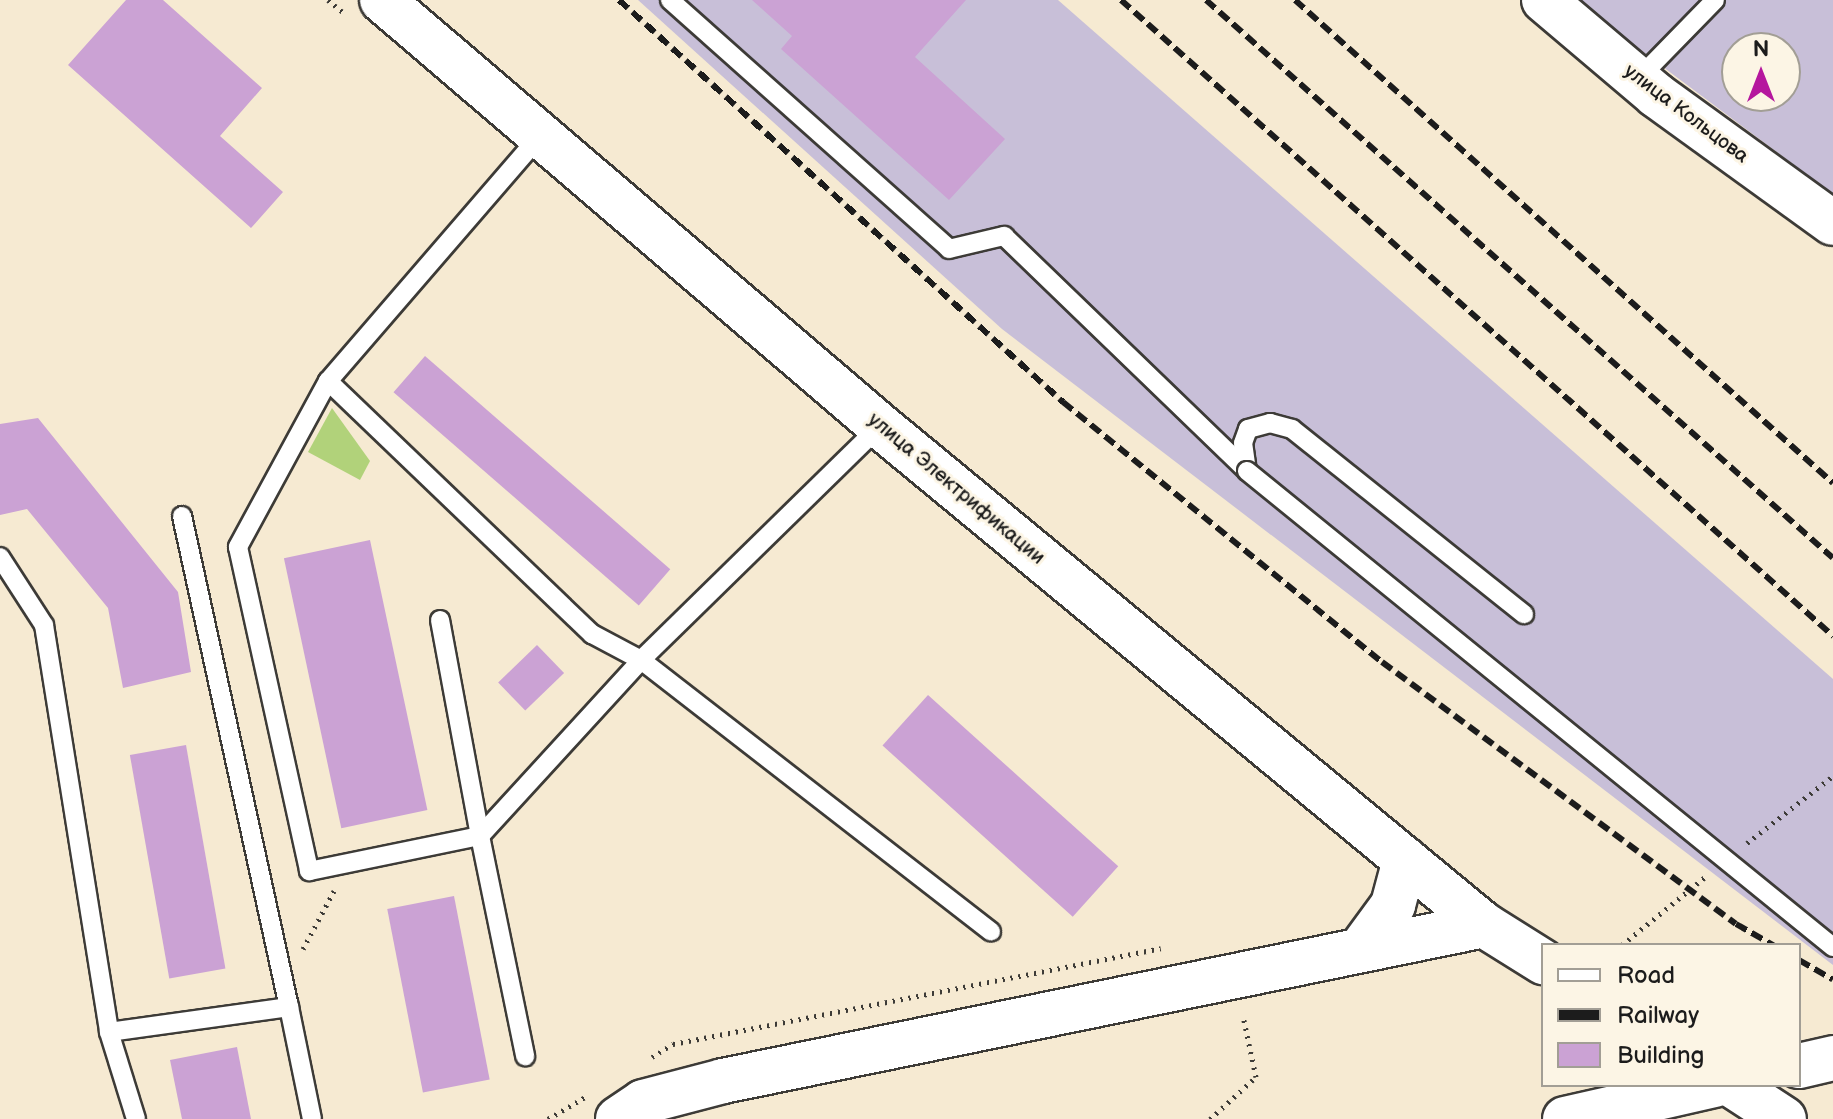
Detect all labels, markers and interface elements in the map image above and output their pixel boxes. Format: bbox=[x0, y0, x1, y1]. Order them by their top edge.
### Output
north arrow bbox=[1721, 32, 1801, 112]
text: N bbox=[1753, 36, 1769, 63]
street label: улица Кольцова bbox=[1619, 59, 1753, 169]
street label: улица Электрификации bbox=[863, 408, 1049, 570]
legend bbox=[1541, 943, 1801, 1087]
text: Road bbox=[1617, 961, 1675, 990]
text: Railway bbox=[1617, 1001, 1699, 1030]
text: Building bbox=[1617, 1041, 1704, 1070]

